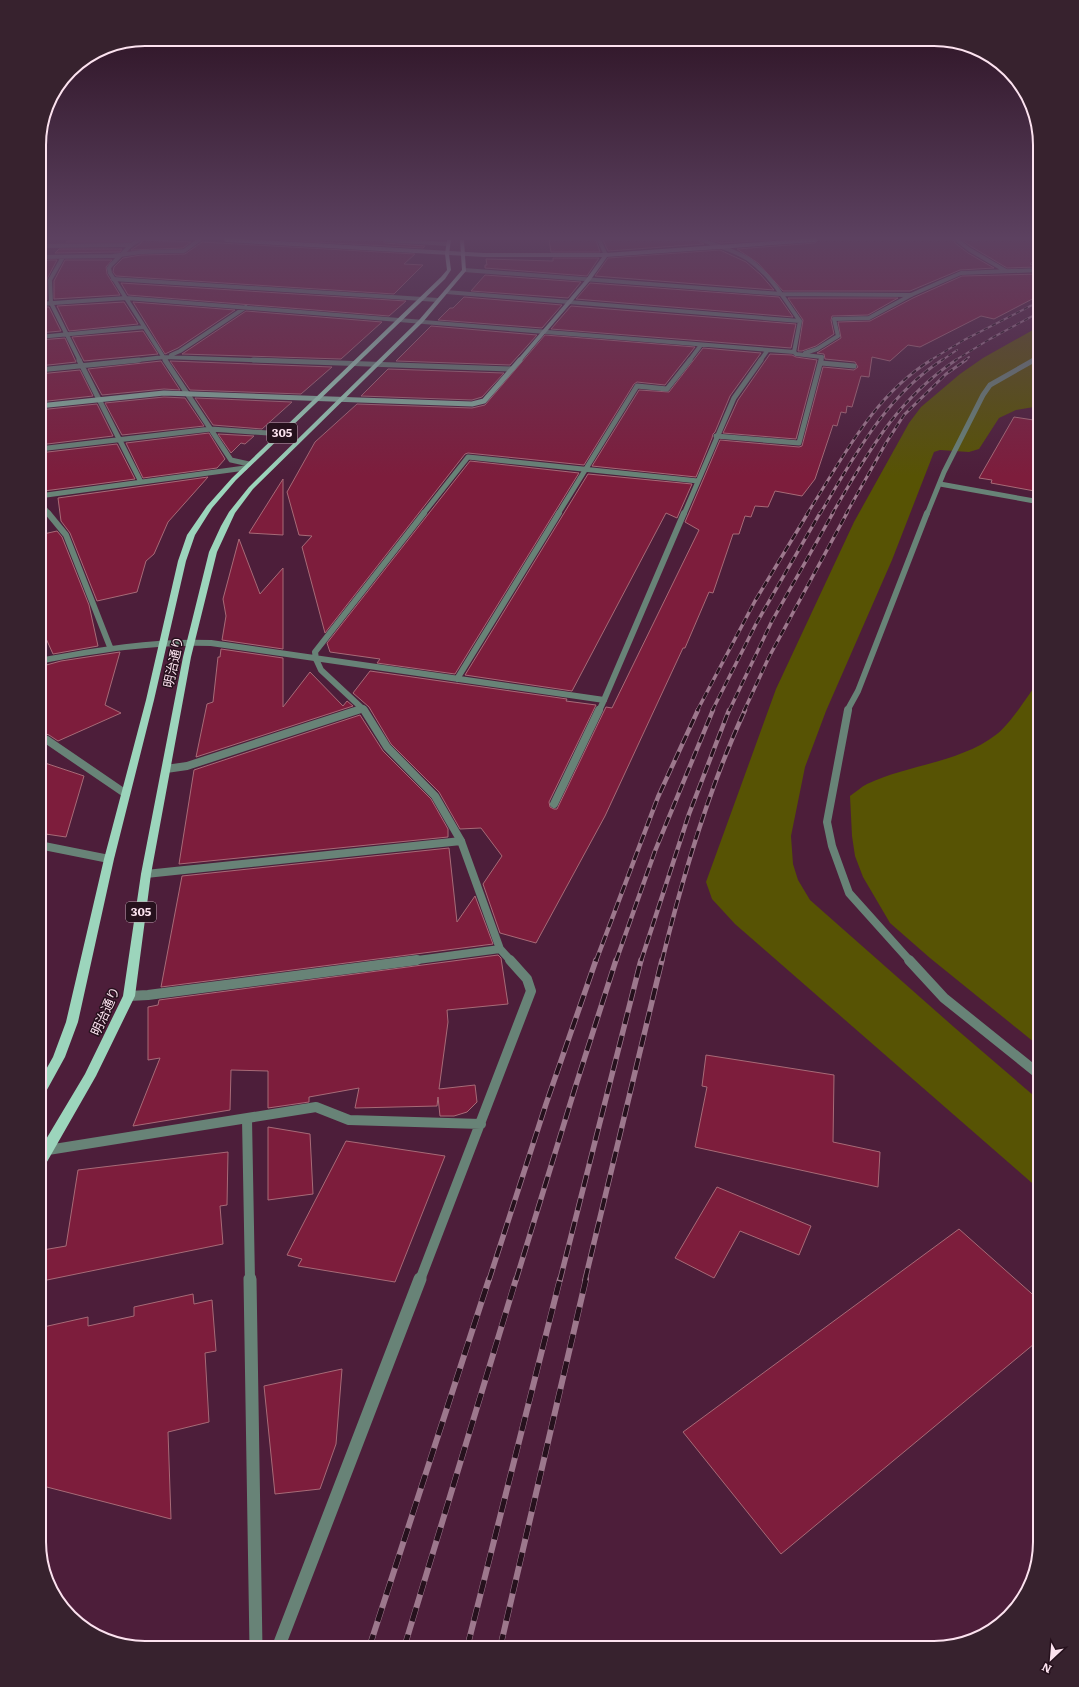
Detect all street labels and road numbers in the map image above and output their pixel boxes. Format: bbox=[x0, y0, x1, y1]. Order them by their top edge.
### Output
road number: 305 bbox=[267, 423, 297, 443]
street label: 明治通り bbox=[158, 634, 187, 689]
road number: 305 bbox=[126, 902, 156, 922]
street label: 明治通り bbox=[85, 983, 124, 1038]

